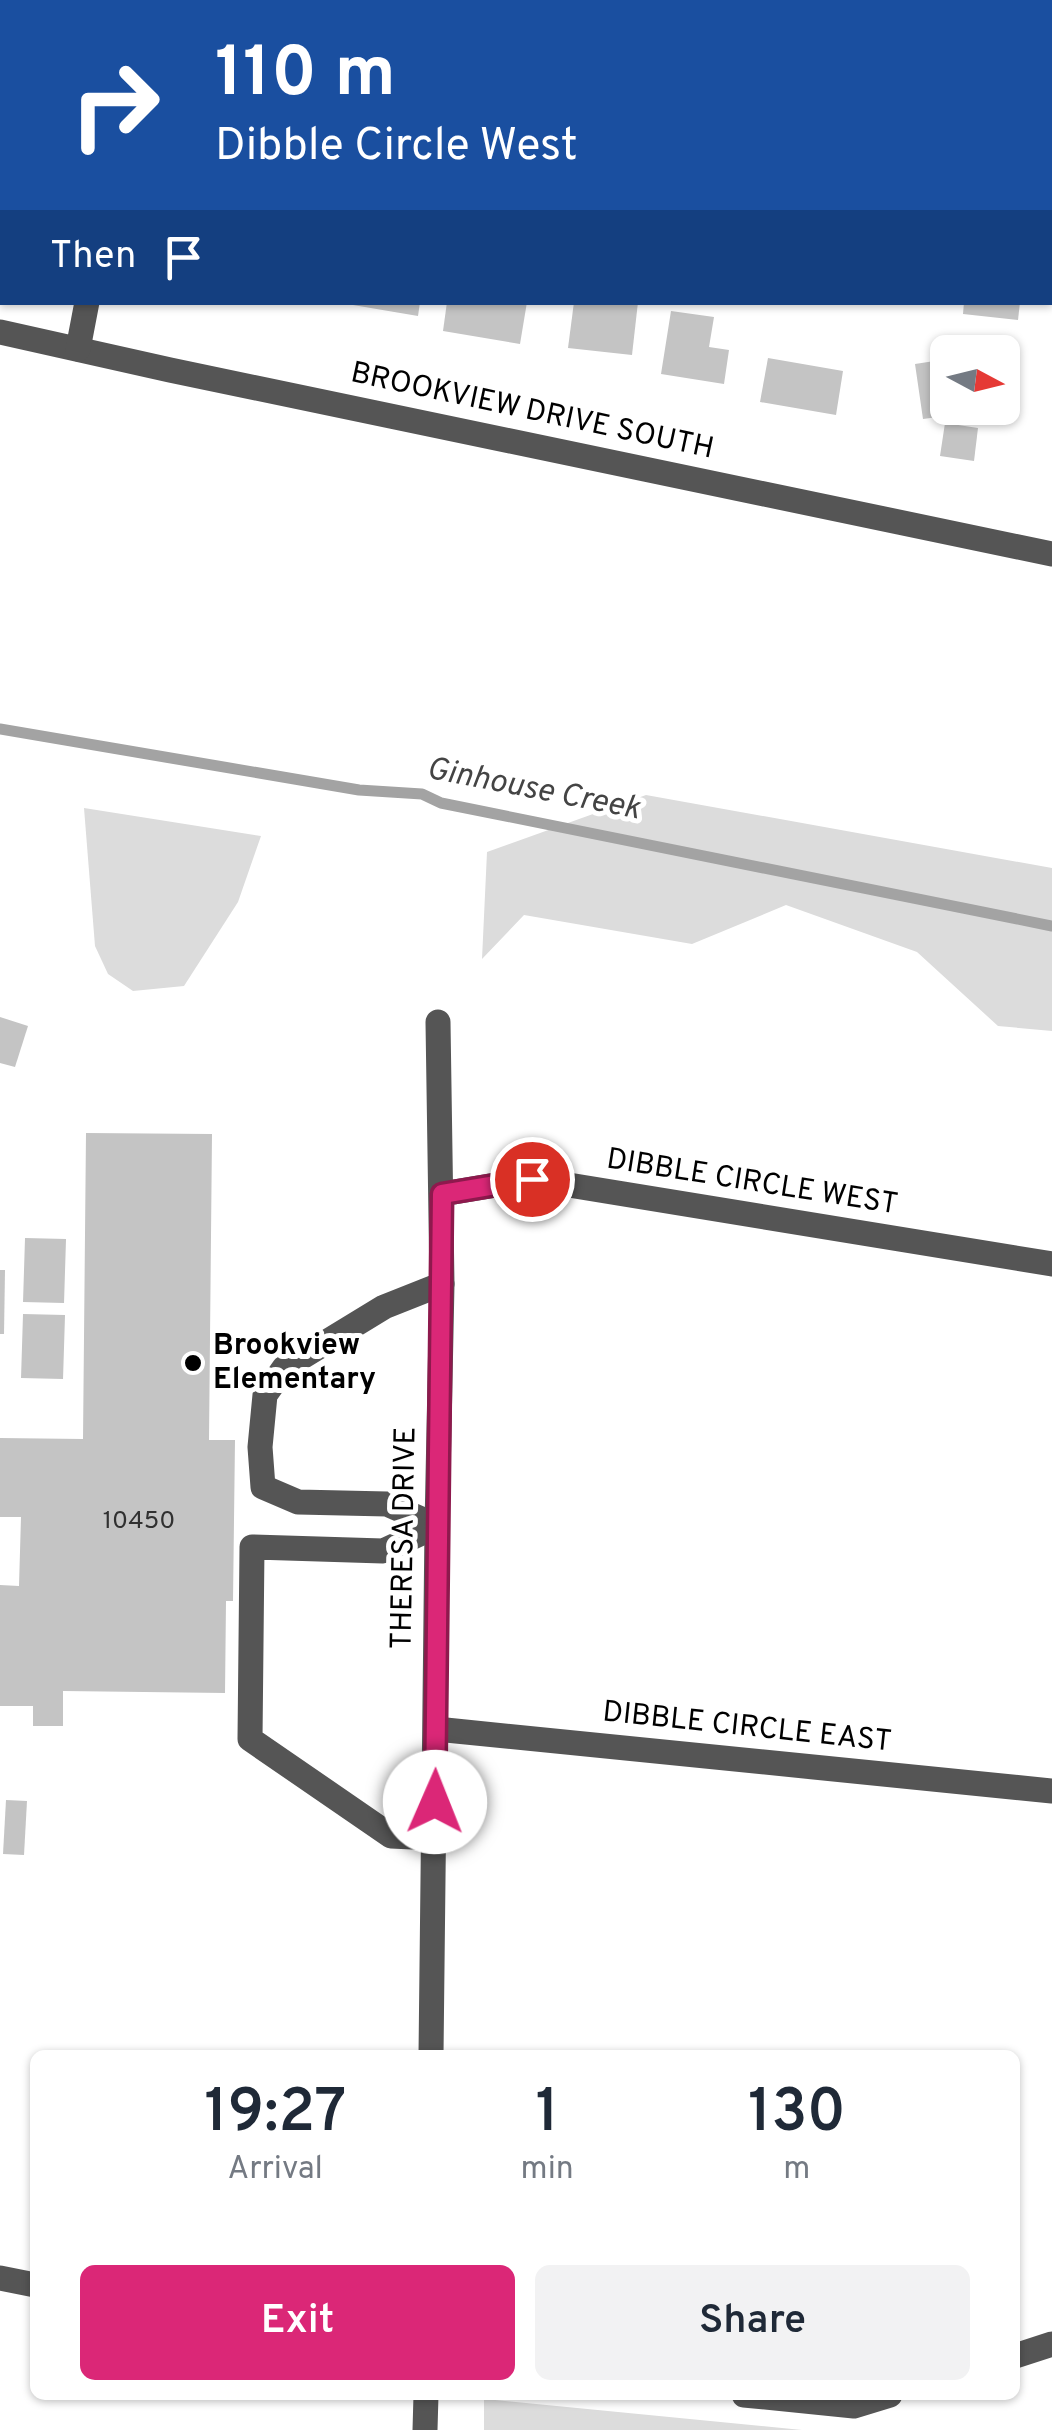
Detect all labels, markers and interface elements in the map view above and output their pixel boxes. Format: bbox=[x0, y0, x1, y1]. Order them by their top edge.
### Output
text: 110 m bbox=[215, 32, 396, 121]
icon: right bbox=[50, 40, 180, 170]
text: Dibble Circle West bbox=[215, 119, 578, 176]
icon: arrive bbox=[156, 230, 211, 285]
text: Then bbox=[50, 233, 136, 282]
north arrow bbox=[930, 335, 1020, 425]
map controls bbox=[930, 335, 1020, 425]
street label: BROOKVIEW DRIVE SOUTH bbox=[347, 355, 717, 469]
water label: Ginhouse Creek bbox=[423, 750, 644, 830]
pin bbox=[490, 1137, 575, 1222]
street label: DIBBLE CIRCLE WEST bbox=[604, 1142, 900, 1224]
icon: arrive bbox=[505, 1152, 560, 1207]
place label: Brookview Elementary bbox=[213, 1328, 376, 1399]
marker: Brookview Elementary bbox=[182, 1352, 204, 1374]
street label: THERESA DRIVE bbox=[385, 1426, 425, 1650]
house number: 10450 bbox=[103, 1506, 175, 1538]
street label: DIBBLE CIRCLE EAST bbox=[601, 1694, 893, 1762]
position arrow bbox=[383, 1750, 487, 1854]
text: 19:27 bbox=[204, 2077, 346, 2153]
text: 1 bbox=[535, 2077, 559, 2153]
text: 130 bbox=[748, 2077, 846, 2153]
text: Arrival bbox=[228, 2150, 323, 2190]
text: min bbox=[521, 2150, 574, 2190]
text: m bbox=[783, 2150, 810, 2190]
button: Exit bbox=[80, 2265, 515, 2380]
button: Share bbox=[535, 2265, 970, 2380]

